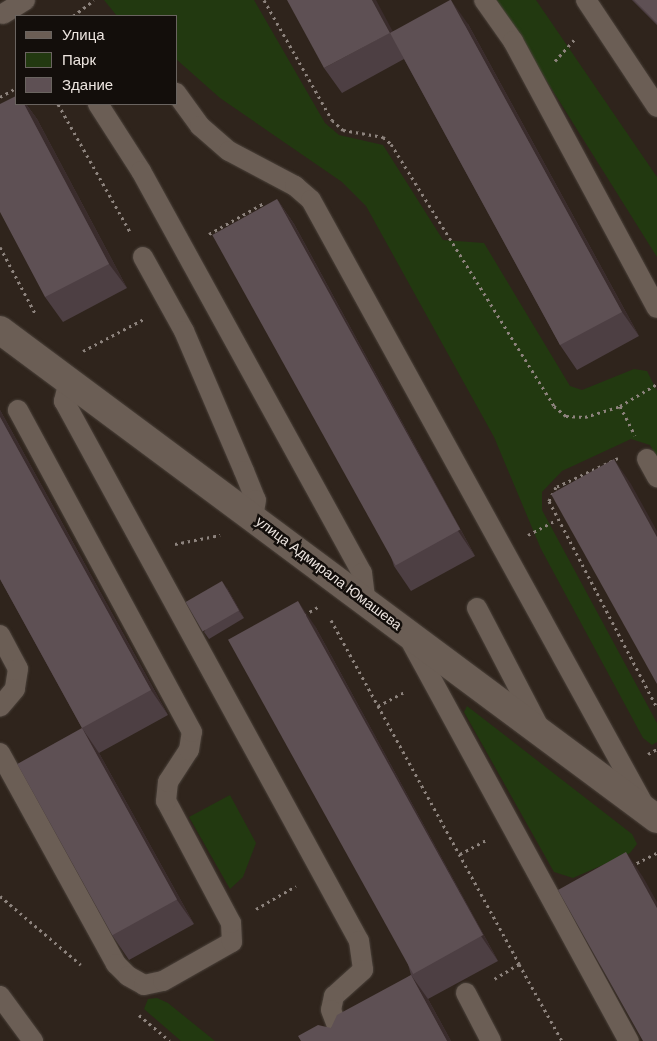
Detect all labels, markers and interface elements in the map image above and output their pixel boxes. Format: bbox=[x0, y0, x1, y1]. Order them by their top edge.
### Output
legend bbox=[15, 15, 178, 105]
text: Улица bbox=[62, 26, 105, 43]
text: Парк bbox=[62, 51, 96, 68]
text: Здание bbox=[62, 76, 113, 93]
street label: улица Адмирала Юмашева bbox=[253, 513, 405, 633]

